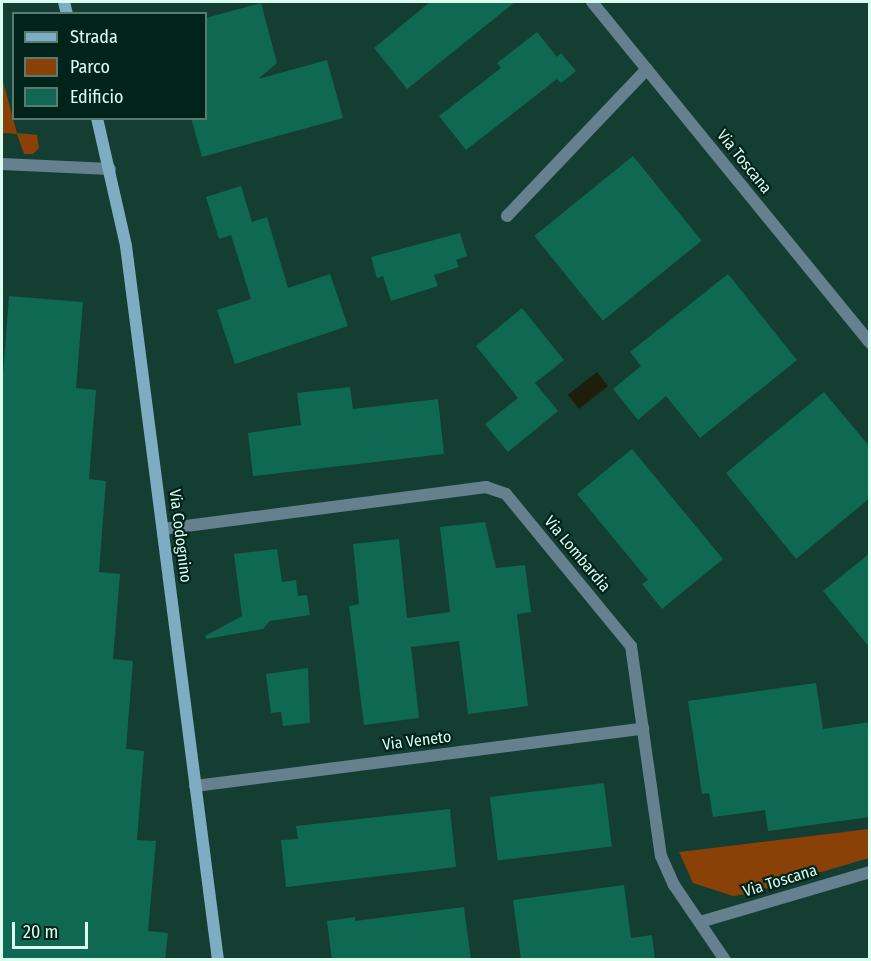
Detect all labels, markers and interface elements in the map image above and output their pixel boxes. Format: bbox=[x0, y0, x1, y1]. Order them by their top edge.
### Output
legend bbox=[12, 12, 207, 120]
text: Strada bbox=[70, 26, 118, 48]
text: Parco bbox=[70, 56, 110, 78]
text: Edificio bbox=[70, 86, 123, 108]
street label: Via Toscana bbox=[713, 126, 775, 198]
street label: Via Codognino bbox=[165, 488, 195, 584]
street label: Via Lombardia bbox=[540, 512, 614, 596]
street label: Via Veneto bbox=[382, 727, 452, 755]
street label: Via Toscana bbox=[741, 861, 819, 901]
scale bar bbox=[15, 910, 92, 948]
text: 20 m bbox=[23, 921, 58, 943]

